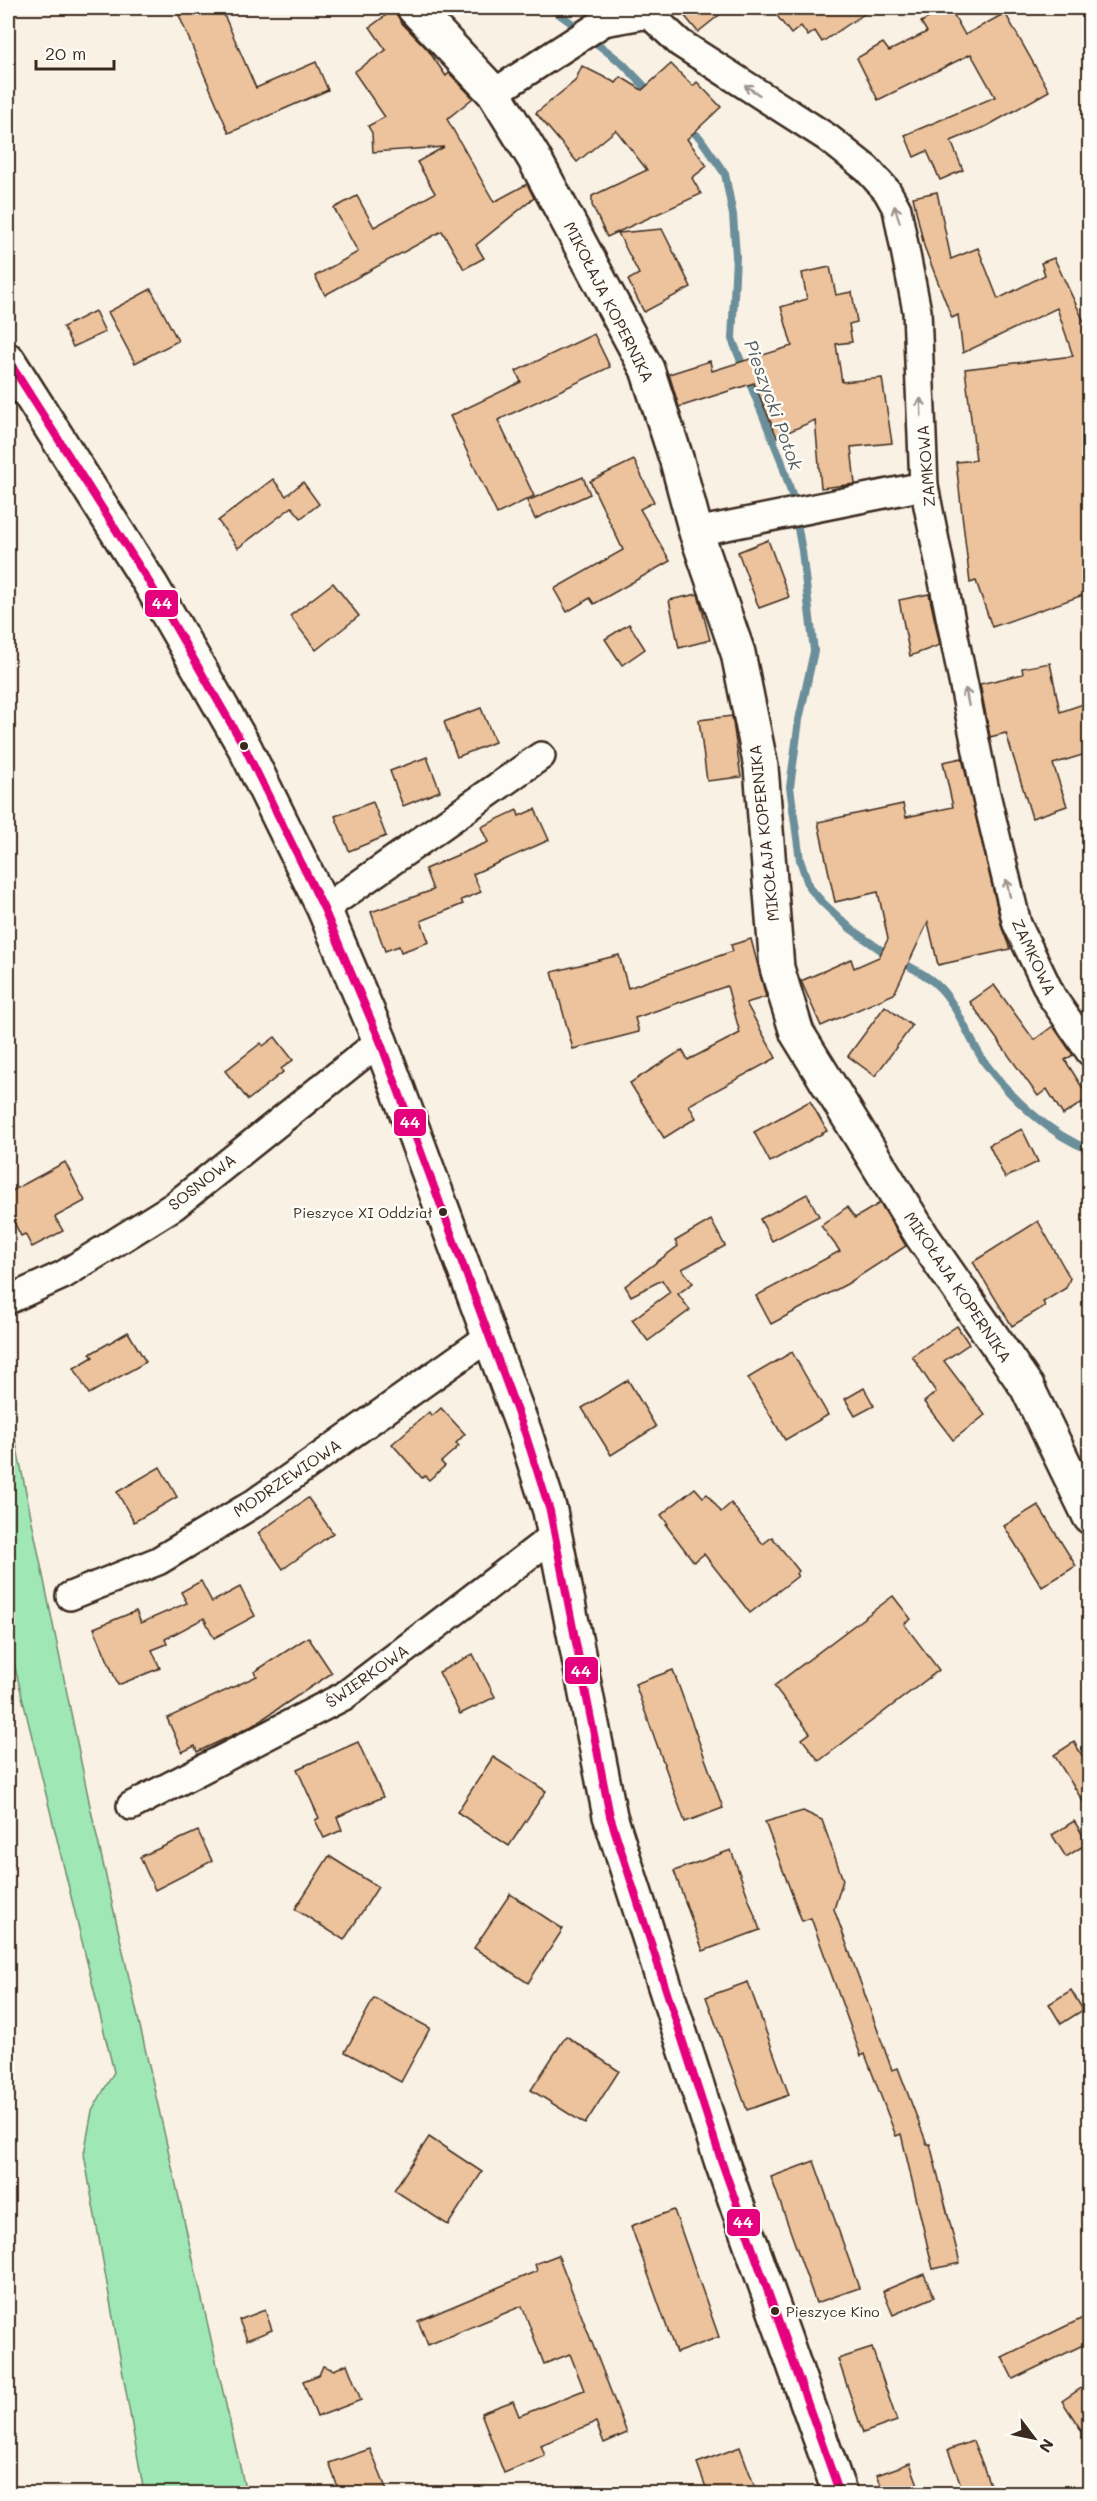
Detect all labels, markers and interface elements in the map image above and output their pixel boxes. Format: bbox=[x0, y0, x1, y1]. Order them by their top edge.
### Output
scale bar bbox=[36, 33, 114, 71]
text: 20 m bbox=[45, 41, 86, 65]
one-way arrow bbox=[744, 84, 761, 96]
one-way arrow bbox=[891, 205, 902, 224]
street label: MIKOŁAJA KOPERNIKA bbox=[560, 218, 659, 386]
water label: Pieszycki Potok bbox=[739, 336, 809, 474]
one-way arrow bbox=[916, 397, 927, 417]
street label: ZAMKOWA bbox=[911, 424, 940, 508]
line badge: 44 bbox=[144, 589, 179, 618]
text: 44 bbox=[152, 592, 172, 613]
one-way arrow bbox=[960, 688, 972, 707]
unlabelled marker bbox=[238, 740, 250, 752]
street label: MIKOŁAJA KOPERNIKA bbox=[744, 744, 783, 923]
one-way arrow bbox=[1002, 879, 1013, 898]
street label: ZAMKOWA bbox=[1008, 915, 1061, 998]
line badge: 44 bbox=[393, 1108, 427, 1137]
text: 44 bbox=[400, 1111, 420, 1132]
street label: SOSNOWA bbox=[164, 1149, 240, 1215]
place label: Pieszyce XI Oddział bbox=[293, 1203, 433, 1222]
marker: Pieszyce XI Oddział bbox=[437, 1206, 449, 1218]
street label: MIKOŁAJA KOPERNIKA bbox=[900, 1207, 1017, 1366]
street label: MODRZEWIOWA bbox=[229, 1434, 345, 1521]
street label: ŚWIERKOWA bbox=[321, 1639, 412, 1712]
line badge: 44 bbox=[564, 1656, 599, 1685]
text: 44 bbox=[571, 1660, 591, 1681]
line badge: 44 bbox=[726, 2208, 761, 2237]
text: 44 bbox=[733, 2211, 753, 2232]
place label: Pieszyce Kino bbox=[786, 2302, 880, 2321]
marker: Pieszyce Kino bbox=[769, 2305, 781, 2317]
north arrow bbox=[1004, 2408, 1064, 2468]
text: N bbox=[1035, 2435, 1059, 2457]

